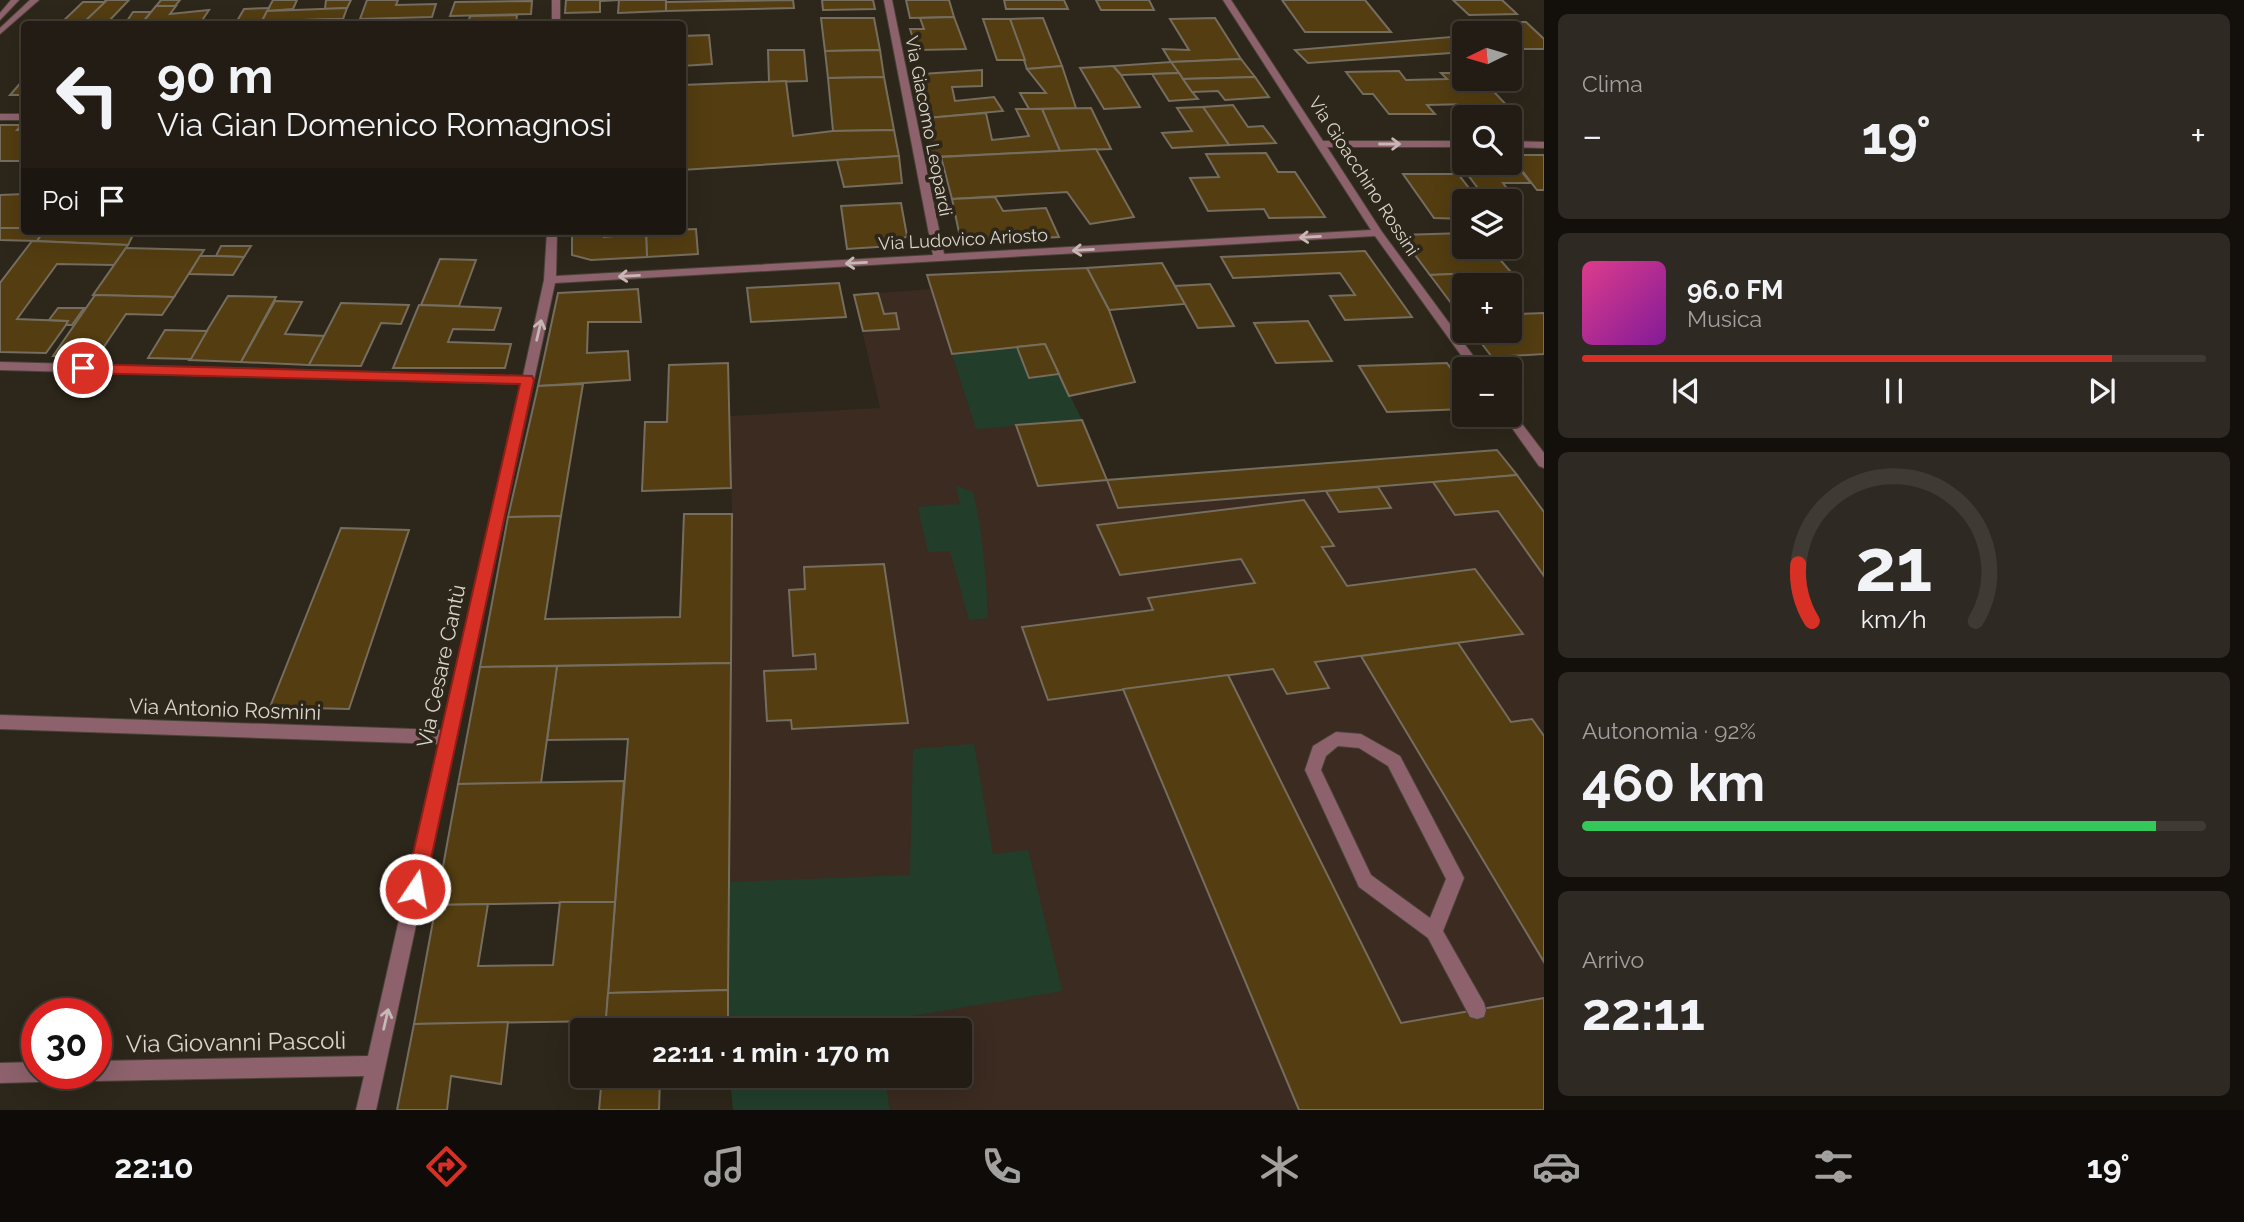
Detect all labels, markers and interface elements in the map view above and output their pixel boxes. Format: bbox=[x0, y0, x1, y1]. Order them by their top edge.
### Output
north arrow bbox=[1452, 21, 1522, 91]
map controls bbox=[1452, 21, 1522, 427]
street label: Via Giacomo Leopardi bbox=[901, 34, 957, 218]
text: 90 m bbox=[157, 47, 273, 104]
icon: left bbox=[42, 49, 133, 140]
text: Clima bbox=[1582, 70, 1643, 97]
street label: Via Gioacchino Rossini bbox=[1305, 92, 1423, 260]
button: search bbox=[1452, 105, 1522, 175]
text: 19° bbox=[1862, 105, 1931, 166]
text: Via Gian Domenico Romagnosi bbox=[157, 106, 612, 143]
text: − bbox=[1582, 113, 1602, 158]
text: + bbox=[2190, 113, 2206, 158]
one-way arrow bbox=[1379, 137, 1402, 151]
icon: arrive bbox=[93, 182, 131, 220]
text: Poi bbox=[42, 186, 79, 216]
button: layers bbox=[1452, 189, 1522, 259]
street label: Via Ludovico Ariosto bbox=[878, 224, 1049, 254]
one-way arrow bbox=[1300, 231, 1322, 244]
one-way arrow bbox=[1072, 244, 1095, 257]
one-way arrow bbox=[845, 257, 868, 270]
one-way arrow bbox=[618, 269, 641, 282]
button: + bbox=[1452, 273, 1522, 343]
text: 96.0 FM bbox=[1687, 275, 1784, 305]
text: Musica bbox=[1687, 305, 1762, 332]
one-way arrow bbox=[532, 319, 546, 342]
pin bbox=[53, 338, 113, 398]
icon: arrive bbox=[64, 349, 102, 387]
button: − bbox=[1452, 357, 1522, 427]
icon: previous bbox=[1667, 372, 1705, 410]
icon: pause bbox=[1875, 372, 1913, 410]
icon: next bbox=[2083, 372, 2121, 410]
text: 21 bbox=[1855, 523, 1933, 608]
street label: Via Cesare Cantù bbox=[411, 582, 471, 750]
text: km/h bbox=[1861, 604, 1927, 634]
street label: Via Antonio Rosmini bbox=[129, 693, 321, 725]
text: Autonomia · 92% bbox=[1582, 717, 1756, 744]
text: 460 km bbox=[1582, 752, 1765, 813]
position arrow bbox=[378, 852, 452, 926]
text: Arrivo bbox=[1582, 946, 1644, 973]
text: 22:11 bbox=[1582, 981, 1705, 1042]
speed limit sign: 30 bbox=[21, 998, 112, 1089]
one-way arrow bbox=[380, 1008, 394, 1031]
street label: Via Giovanni Pascoli bbox=[126, 1026, 346, 1058]
text: 22:11 · 1 min · 170 m bbox=[652, 1038, 890, 1068]
icon: directions bbox=[422, 1142, 471, 1191]
icon: music bbox=[700, 1142, 749, 1191]
icon: phone bbox=[977, 1142, 1026, 1191]
icon: climate bbox=[1255, 1142, 1304, 1191]
icon: car bbox=[1532, 1142, 1581, 1191]
icon: filters bbox=[1809, 1142, 1858, 1191]
text: 22:10 bbox=[114, 1148, 194, 1185]
text: 19° bbox=[2087, 1148, 2130, 1185]

